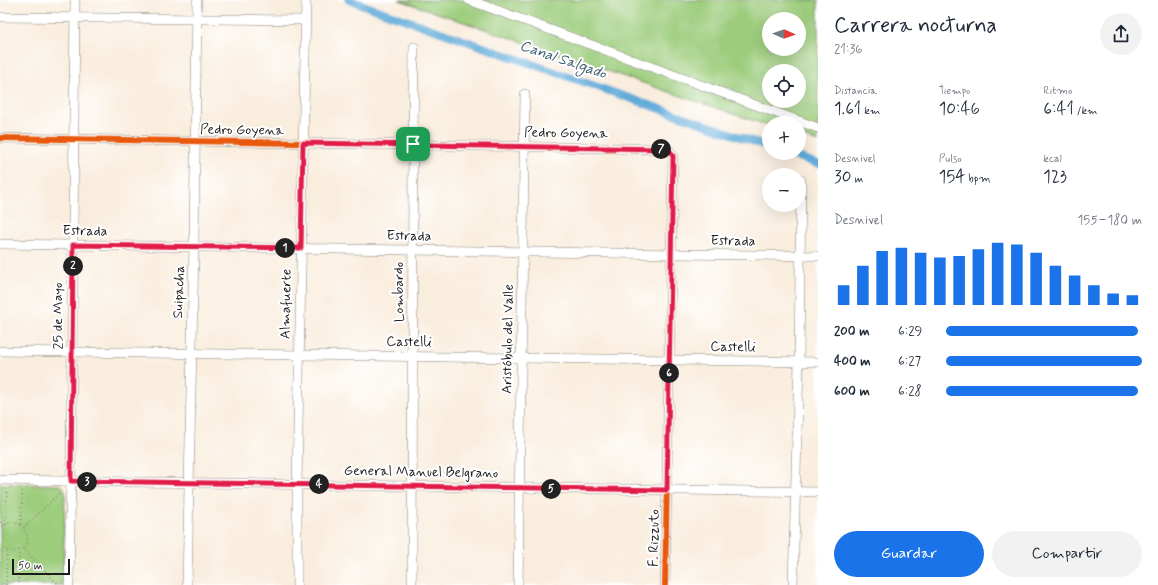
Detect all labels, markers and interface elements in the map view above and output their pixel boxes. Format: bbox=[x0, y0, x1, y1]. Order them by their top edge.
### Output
north arrow bbox=[762, 12, 806, 56]
map controls bbox=[762, 12, 806, 212]
text: Carrera nocturna bbox=[834, 12, 997, 40]
button: share bbox=[1100, 13, 1142, 55]
water label: Canal Salgado bbox=[517, 36, 610, 85]
text: 21:36 bbox=[834, 41, 863, 58]
button: locate bbox=[762, 64, 806, 108]
text: Distancia bbox=[834, 84, 877, 98]
text: Tiempo bbox=[939, 84, 970, 98]
text: Ritmo bbox=[1043, 84, 1072, 98]
text: 1.61 bbox=[834, 98, 861, 120]
text: 10:46 bbox=[939, 98, 980, 120]
text: 6:41 bbox=[1043, 98, 1074, 120]
text: km bbox=[861, 104, 880, 118]
text: /km bbox=[1074, 104, 1098, 118]
button: + bbox=[762, 116, 806, 160]
street label: Pedro Goyena bbox=[200, 120, 285, 140]
street label: Pedro Goyena bbox=[524, 123, 609, 143]
pin bbox=[396, 127, 430, 161]
icon: arrive bbox=[402, 133, 424, 155]
pin: 7 bbox=[651, 139, 671, 159]
text: 7 bbox=[658, 142, 664, 156]
text: Desnivel bbox=[834, 152, 876, 166]
text: Pulso bbox=[939, 152, 962, 166]
text: kcal bbox=[1043, 152, 1062, 166]
text: 30 bbox=[834, 166, 851, 188]
text: 154 bbox=[939, 166, 965, 188]
text: 123 bbox=[1043, 166, 1067, 188]
button: − bbox=[762, 168, 806, 212]
text: m bbox=[851, 172, 863, 186]
text: bpm bbox=[965, 172, 990, 186]
text: Desnivel bbox=[834, 212, 883, 229]
text: 155–180 m bbox=[1077, 212, 1142, 229]
street label: Estrada bbox=[62, 222, 108, 240]
street label: Estrada bbox=[386, 227, 432, 245]
street label: Estrada bbox=[710, 232, 756, 250]
pin: 1 bbox=[275, 238, 295, 258]
text: 1 bbox=[283, 241, 287, 255]
pin: 2 bbox=[63, 256, 83, 276]
text: 2 bbox=[70, 259, 76, 273]
street label: Lombardo bbox=[390, 262, 408, 322]
street label: Suipacha bbox=[169, 265, 189, 319]
street label: Almafuerte bbox=[276, 269, 296, 339]
street label: 25 de Mayo bbox=[49, 283, 67, 349]
street label: Aristóbulo del Valle bbox=[498, 284, 518, 394]
text: 200 m bbox=[834, 323, 869, 340]
text: 6:29 bbox=[898, 323, 922, 340]
street label: Castelli bbox=[386, 333, 432, 351]
street label: Castelli bbox=[710, 338, 756, 356]
text: 400 m bbox=[834, 353, 871, 370]
text: 6:27 bbox=[898, 353, 921, 370]
pin: 6 bbox=[659, 363, 679, 383]
text: 6 bbox=[666, 366, 672, 380]
text: 600 m bbox=[834, 383, 870, 400]
text: 6:28 bbox=[898, 383, 922, 400]
street label: General Manuel Belgrano bbox=[344, 462, 498, 482]
pin: 3 bbox=[77, 472, 97, 492]
pin: 4 bbox=[309, 474, 329, 494]
text: 3 bbox=[85, 475, 89, 489]
text: 4 bbox=[316, 477, 322, 491]
pin: 5 bbox=[541, 479, 561, 499]
text: 5 bbox=[548, 482, 554, 496]
street label: F. Rizzuto bbox=[644, 509, 664, 567]
button: Guardar bbox=[834, 531, 984, 577]
button: Compartir bbox=[992, 531, 1142, 577]
scale bar bbox=[12, 557, 70, 576]
text: 50 m bbox=[18, 559, 43, 573]

